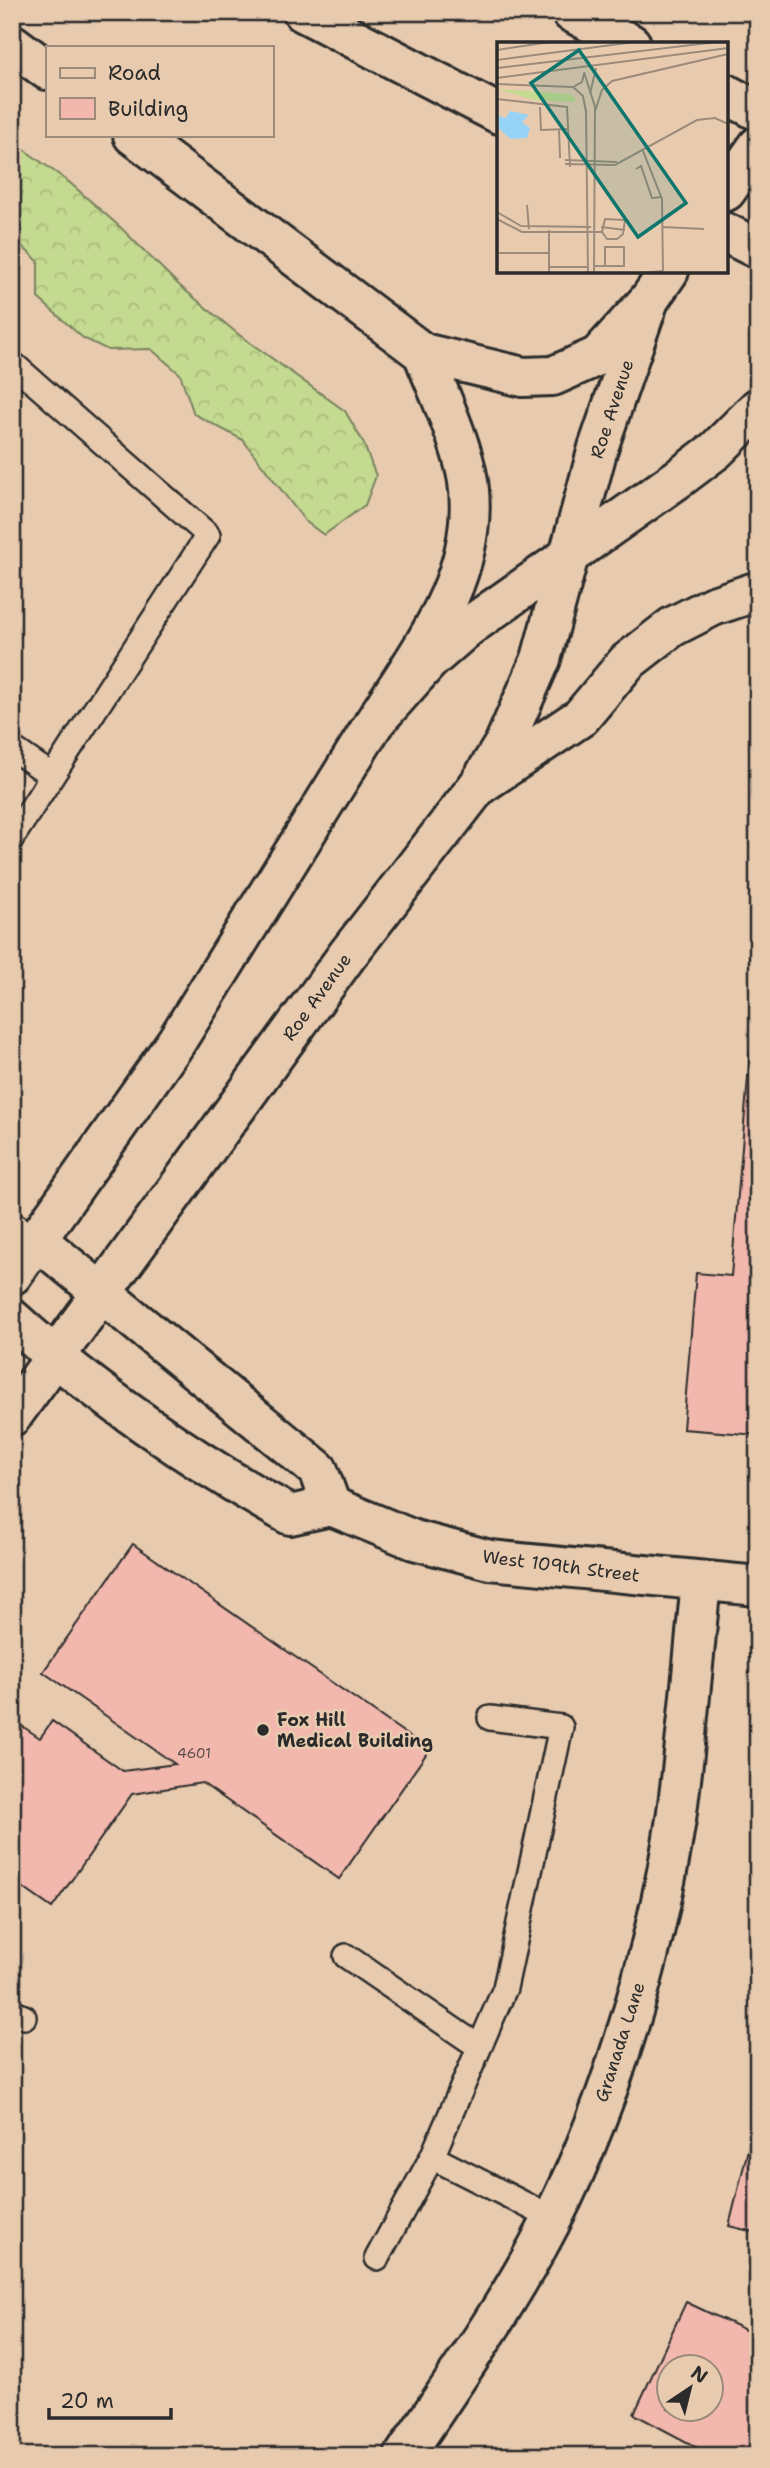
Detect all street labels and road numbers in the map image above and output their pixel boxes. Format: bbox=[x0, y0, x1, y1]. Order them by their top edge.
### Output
street label: Roe Avenue bbox=[585, 357, 639, 461]
street label: Roe Avenue bbox=[277, 948, 357, 1046]
street label: West 109th Street bbox=[481, 1544, 641, 1588]
street label: Granada Lane bbox=[589, 1979, 651, 2105]

